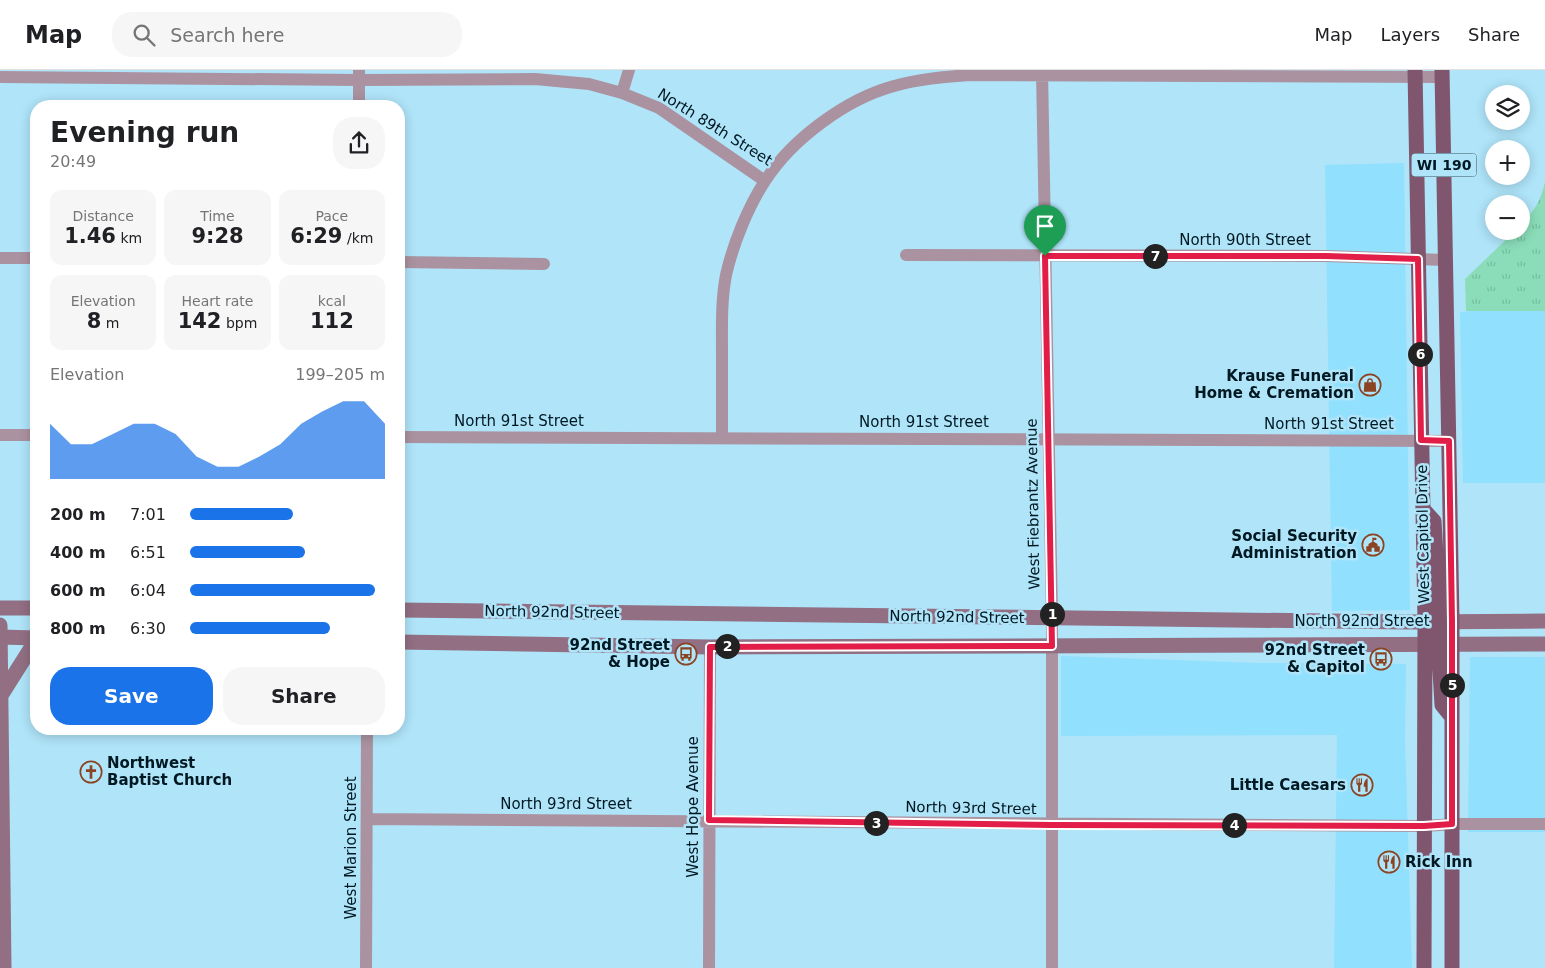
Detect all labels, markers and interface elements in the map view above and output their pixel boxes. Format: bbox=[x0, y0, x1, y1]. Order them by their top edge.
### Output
search box bbox=[112, 12, 462, 57]
text: Map bbox=[25, 21, 82, 49]
icon: search bbox=[130, 21, 158, 49]
text: Search here bbox=[170, 24, 284, 46]
text: Map bbox=[1314, 24, 1352, 45]
text: Layers bbox=[1380, 24, 1440, 45]
text: Share bbox=[1468, 24, 1520, 45]
street label: North 89th Street bbox=[654, 85, 776, 170]
map controls bbox=[1485, 85, 1530, 240]
button: layers bbox=[1485, 85, 1530, 130]
text: Evening run bbox=[50, 116, 239, 149]
button: share bbox=[333, 117, 385, 169]
button: + bbox=[1485, 140, 1530, 185]
text: 20:49 bbox=[50, 152, 96, 171]
road number: WI 190 bbox=[1412, 154, 1476, 176]
button: − bbox=[1485, 195, 1530, 240]
pin bbox=[1024, 205, 1066, 256]
text: Distance bbox=[73, 208, 134, 224]
text: Time bbox=[200, 208, 235, 224]
text: Pace bbox=[315, 208, 348, 224]
icon: arrive bbox=[1031, 212, 1059, 240]
text: 1.46 bbox=[64, 224, 116, 248]
text: 9:28 bbox=[191, 224, 244, 248]
text: 6:29 bbox=[290, 224, 342, 248]
text: km bbox=[116, 230, 142, 246]
text: /km bbox=[342, 230, 373, 246]
street label: North 90th Street bbox=[1179, 231, 1311, 249]
pin: 7 bbox=[1142, 244, 1168, 268]
text: 7 bbox=[1151, 248, 1160, 264]
text: Elevation bbox=[71, 293, 136, 309]
text: Heart rate bbox=[182, 293, 253, 309]
text: kcal bbox=[318, 293, 346, 309]
text: 8 bbox=[87, 309, 101, 333]
text: 142 bbox=[178, 309, 221, 333]
text: 112 bbox=[310, 309, 354, 333]
text: m bbox=[101, 315, 120, 331]
text: bpm bbox=[221, 315, 257, 331]
pin: 6 bbox=[1408, 342, 1432, 366]
text: 6 bbox=[1416, 346, 1425, 362]
text: Elevation bbox=[50, 365, 124, 384]
text: 199–205 m bbox=[295, 365, 385, 384]
place label: Krause Funeral Home & Cremation bbox=[1194, 367, 1354, 402]
shop icon: Krause Funeral Home & Cremation bbox=[1358, 373, 1382, 397]
street label: North 91st Street bbox=[454, 412, 584, 430]
street label: North 91st Street bbox=[859, 413, 989, 431]
street label: North 91st Street bbox=[1264, 415, 1394, 433]
street label: West Fiebrantz Avenue bbox=[1023, 418, 1043, 590]
street label: West Capitol Drive bbox=[1413, 464, 1433, 604]
text: 200 m bbox=[50, 505, 106, 524]
text: 7:01 bbox=[130, 505, 166, 524]
place label: Social Security Administration bbox=[1231, 527, 1357, 562]
public building icon: Social Security Administration bbox=[1361, 533, 1385, 557]
text: 400 m bbox=[50, 543, 106, 562]
text: 6:51 bbox=[130, 543, 166, 562]
text: 600 m bbox=[50, 581, 106, 600]
text: 6:04 bbox=[130, 581, 166, 600]
street label: North 92nd Street bbox=[484, 602, 620, 622]
pin: 1 bbox=[1040, 602, 1064, 626]
text: 1 bbox=[1048, 606, 1057, 622]
street label: North 92nd Street bbox=[889, 607, 1025, 627]
street label: North 92nd Street bbox=[1294, 612, 1430, 630]
text: 800 m bbox=[50, 619, 106, 638]
text: 6:30 bbox=[130, 619, 166, 638]
pin: 2 bbox=[714, 634, 740, 658]
place label: 92nd Street & Hope bbox=[570, 636, 670, 671]
text: 2 bbox=[723, 638, 732, 654]
place label: 92nd Street & Capitol bbox=[1265, 641, 1365, 676]
bus stop icon: 92nd Street & Hope bbox=[674, 642, 698, 666]
bus stop icon: 92nd Street & Capitol bbox=[1369, 647, 1393, 671]
button: Save bbox=[50, 667, 213, 725]
button: Share bbox=[223, 667, 385, 725]
pin: 5 bbox=[1440, 672, 1464, 698]
text: 5 bbox=[1448, 677, 1457, 693]
street label: West Hope Avenue bbox=[684, 736, 702, 878]
place label: Northwest Baptist Church bbox=[107, 754, 232, 789]
church icon: Northwest Baptist Church bbox=[79, 760, 103, 784]
restaurant icon: Little Caesars bbox=[1350, 773, 1374, 797]
street label: West Marion Street bbox=[342, 776, 360, 920]
place label: Little Caesars bbox=[1230, 776, 1346, 794]
street label: North 93rd Street bbox=[500, 795, 632, 813]
street label: North 93rd Street bbox=[905, 798, 1037, 818]
pin: 3 bbox=[864, 810, 888, 836]
pin: 4 bbox=[1222, 812, 1246, 838]
text: 3 bbox=[872, 815, 881, 831]
text: 4 bbox=[1230, 817, 1239, 833]
restaurant icon: Rick Inn bbox=[1377, 850, 1401, 874]
place label: Rick Inn bbox=[1405, 853, 1473, 871]

